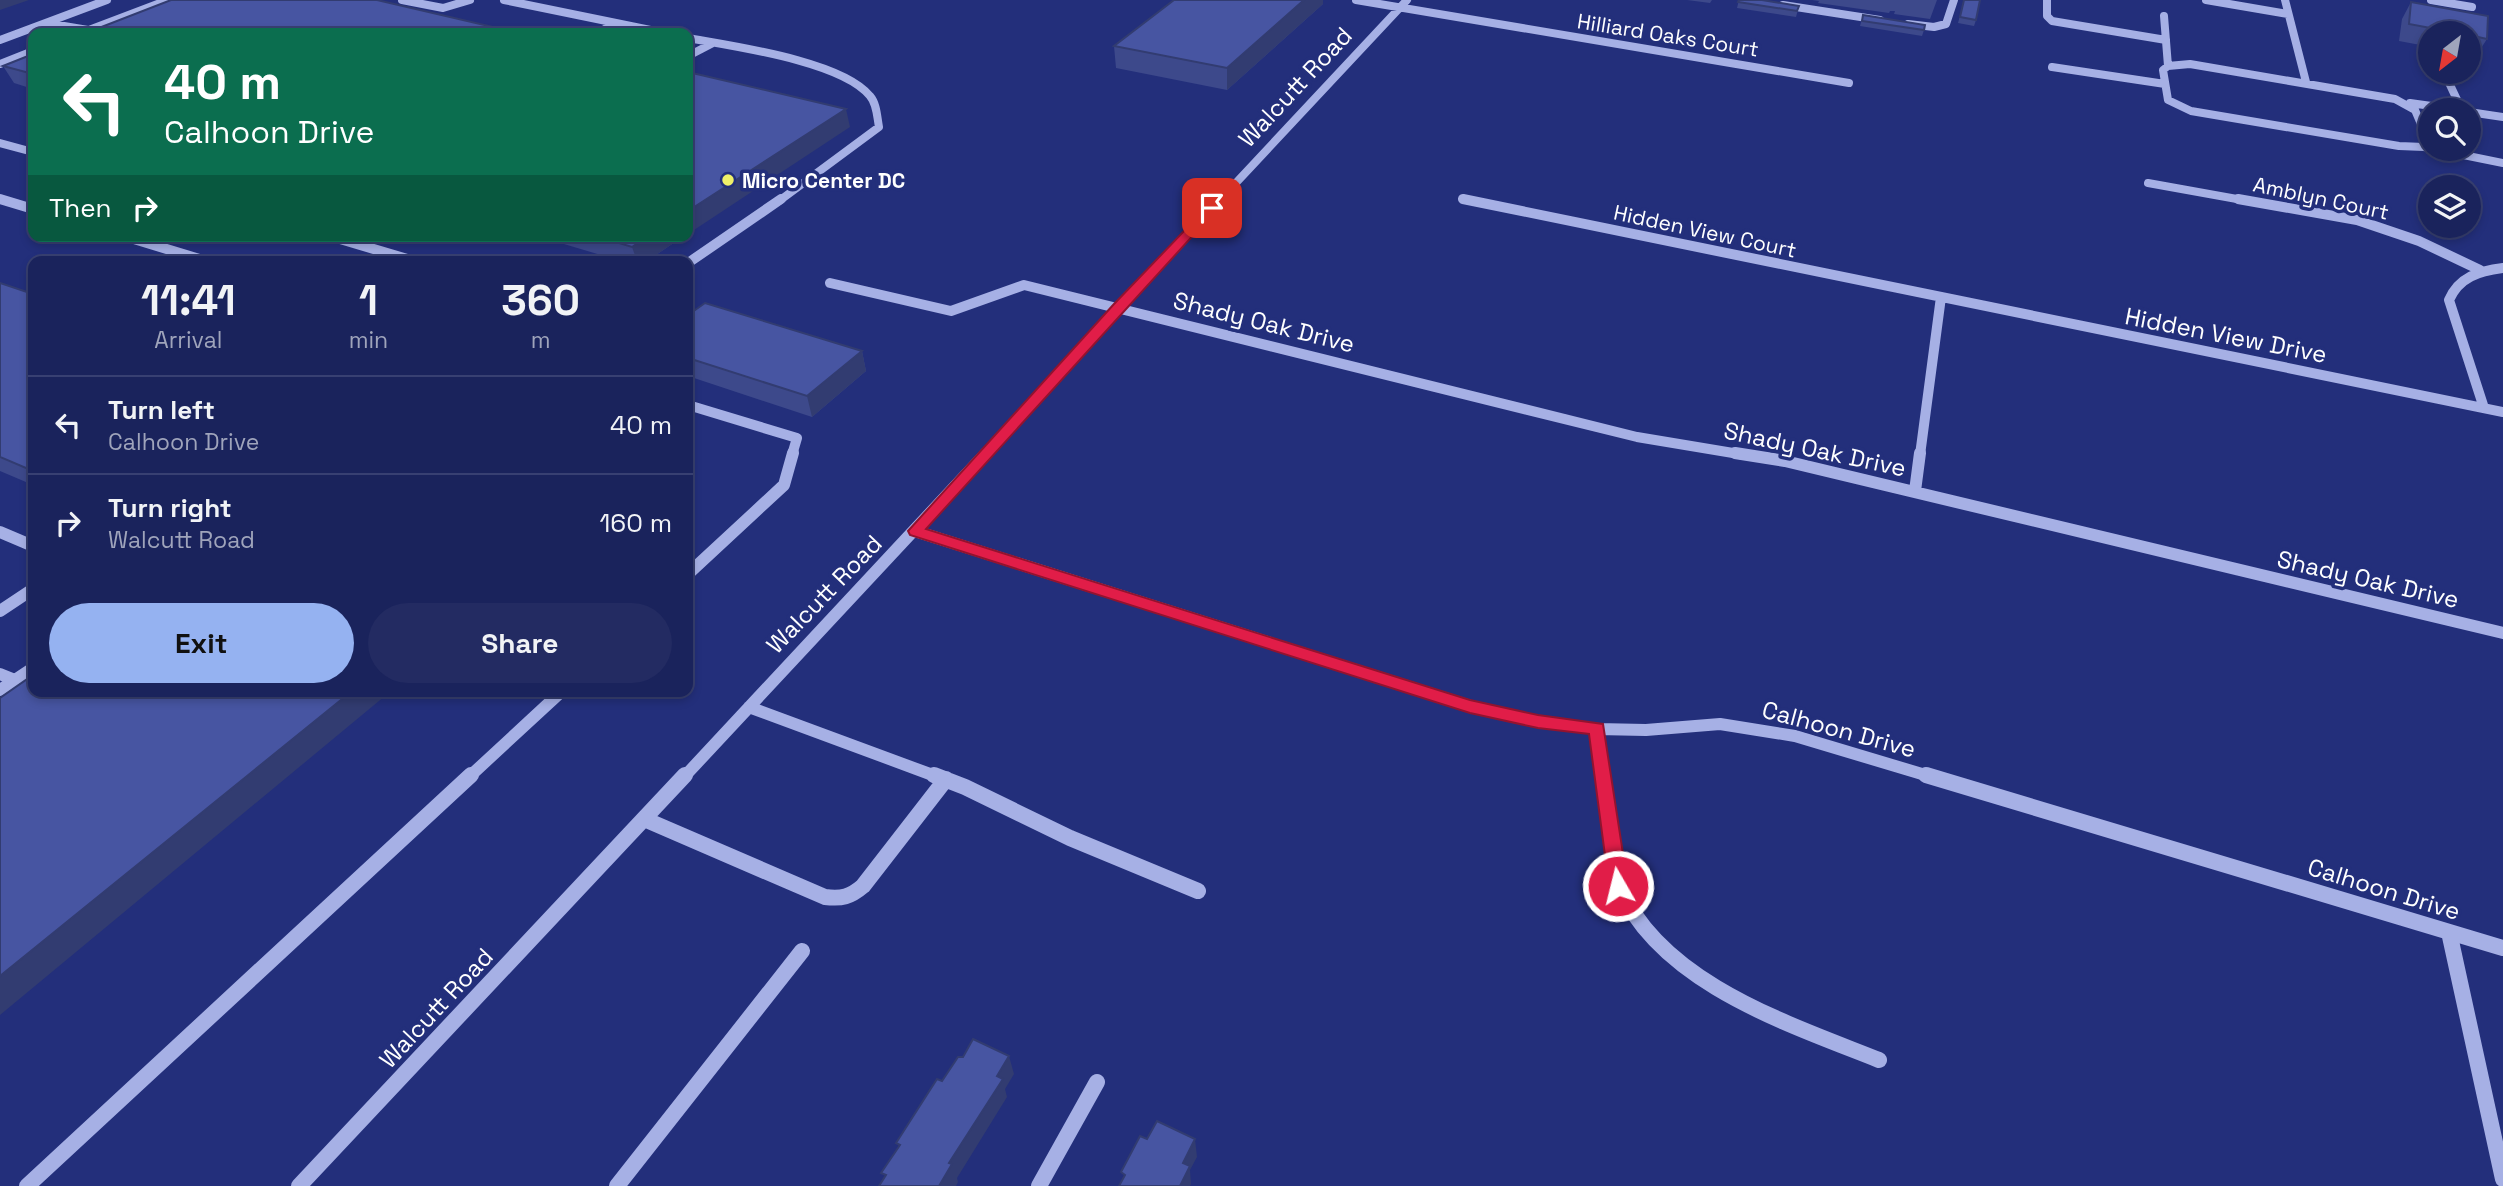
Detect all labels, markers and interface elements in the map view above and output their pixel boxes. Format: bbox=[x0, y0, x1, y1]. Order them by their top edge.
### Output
street label: Hilliard Oaks Court bbox=[1575, 7, 1761, 63]
street label: Walcutt Road bbox=[1231, 20, 1359, 154]
north arrow bbox=[2418, 21, 2482, 84]
map controls bbox=[2418, 21, 2481, 238]
text: 40 m bbox=[164, 51, 281, 113]
icon: left bbox=[49, 56, 140, 147]
button: search bbox=[2418, 98, 2481, 161]
text: Calhoon Drive bbox=[164, 112, 374, 152]
place label: Micro Center DC bbox=[742, 167, 905, 194]
street label: Amblyn Court bbox=[2251, 170, 2391, 226]
marker: Micro Center DC bbox=[720, 172, 736, 188]
button: layers bbox=[2418, 175, 2481, 238]
pin bbox=[1182, 178, 1242, 238]
icon: right bbox=[126, 189, 164, 227]
icon: arrive bbox=[1193, 189, 1231, 227]
text: Then bbox=[49, 191, 112, 225]
street label: Hidden View Court bbox=[1611, 198, 1799, 264]
text: 11:41 bbox=[141, 274, 236, 327]
text: 1 bbox=[359, 274, 378, 327]
text: 360 bbox=[501, 274, 580, 327]
street label: Shady Oak Drive bbox=[1170, 285, 1358, 359]
street label: Hidden View Drive bbox=[2122, 300, 2330, 370]
text: Arrival bbox=[154, 325, 223, 355]
text: min bbox=[349, 325, 388, 355]
text: m bbox=[531, 325, 550, 355]
text: Turn left bbox=[108, 393, 215, 427]
icon: left bbox=[49, 406, 87, 444]
text: 40 m bbox=[610, 408, 672, 442]
street label: Shady Oak Drive bbox=[1721, 415, 1909, 483]
text: Calhoon Drive bbox=[108, 427, 259, 457]
text: Turn right bbox=[108, 491, 232, 525]
icon: right bbox=[49, 504, 87, 542]
text: 160 m bbox=[600, 506, 672, 540]
text: Walcutt Road bbox=[108, 525, 255, 555]
street label: Walcutt Road bbox=[760, 528, 888, 660]
street label: Shady Oak Drive bbox=[2274, 543, 2462, 615]
button: Exit bbox=[49, 603, 354, 683]
button: Share bbox=[368, 603, 672, 683]
street label: Calhoon Drive bbox=[1759, 694, 1919, 764]
position arrow bbox=[1581, 849, 1655, 923]
street label: Calhoon Drive bbox=[2304, 851, 2464, 927]
street label: Walcutt Road bbox=[372, 941, 500, 1075]

